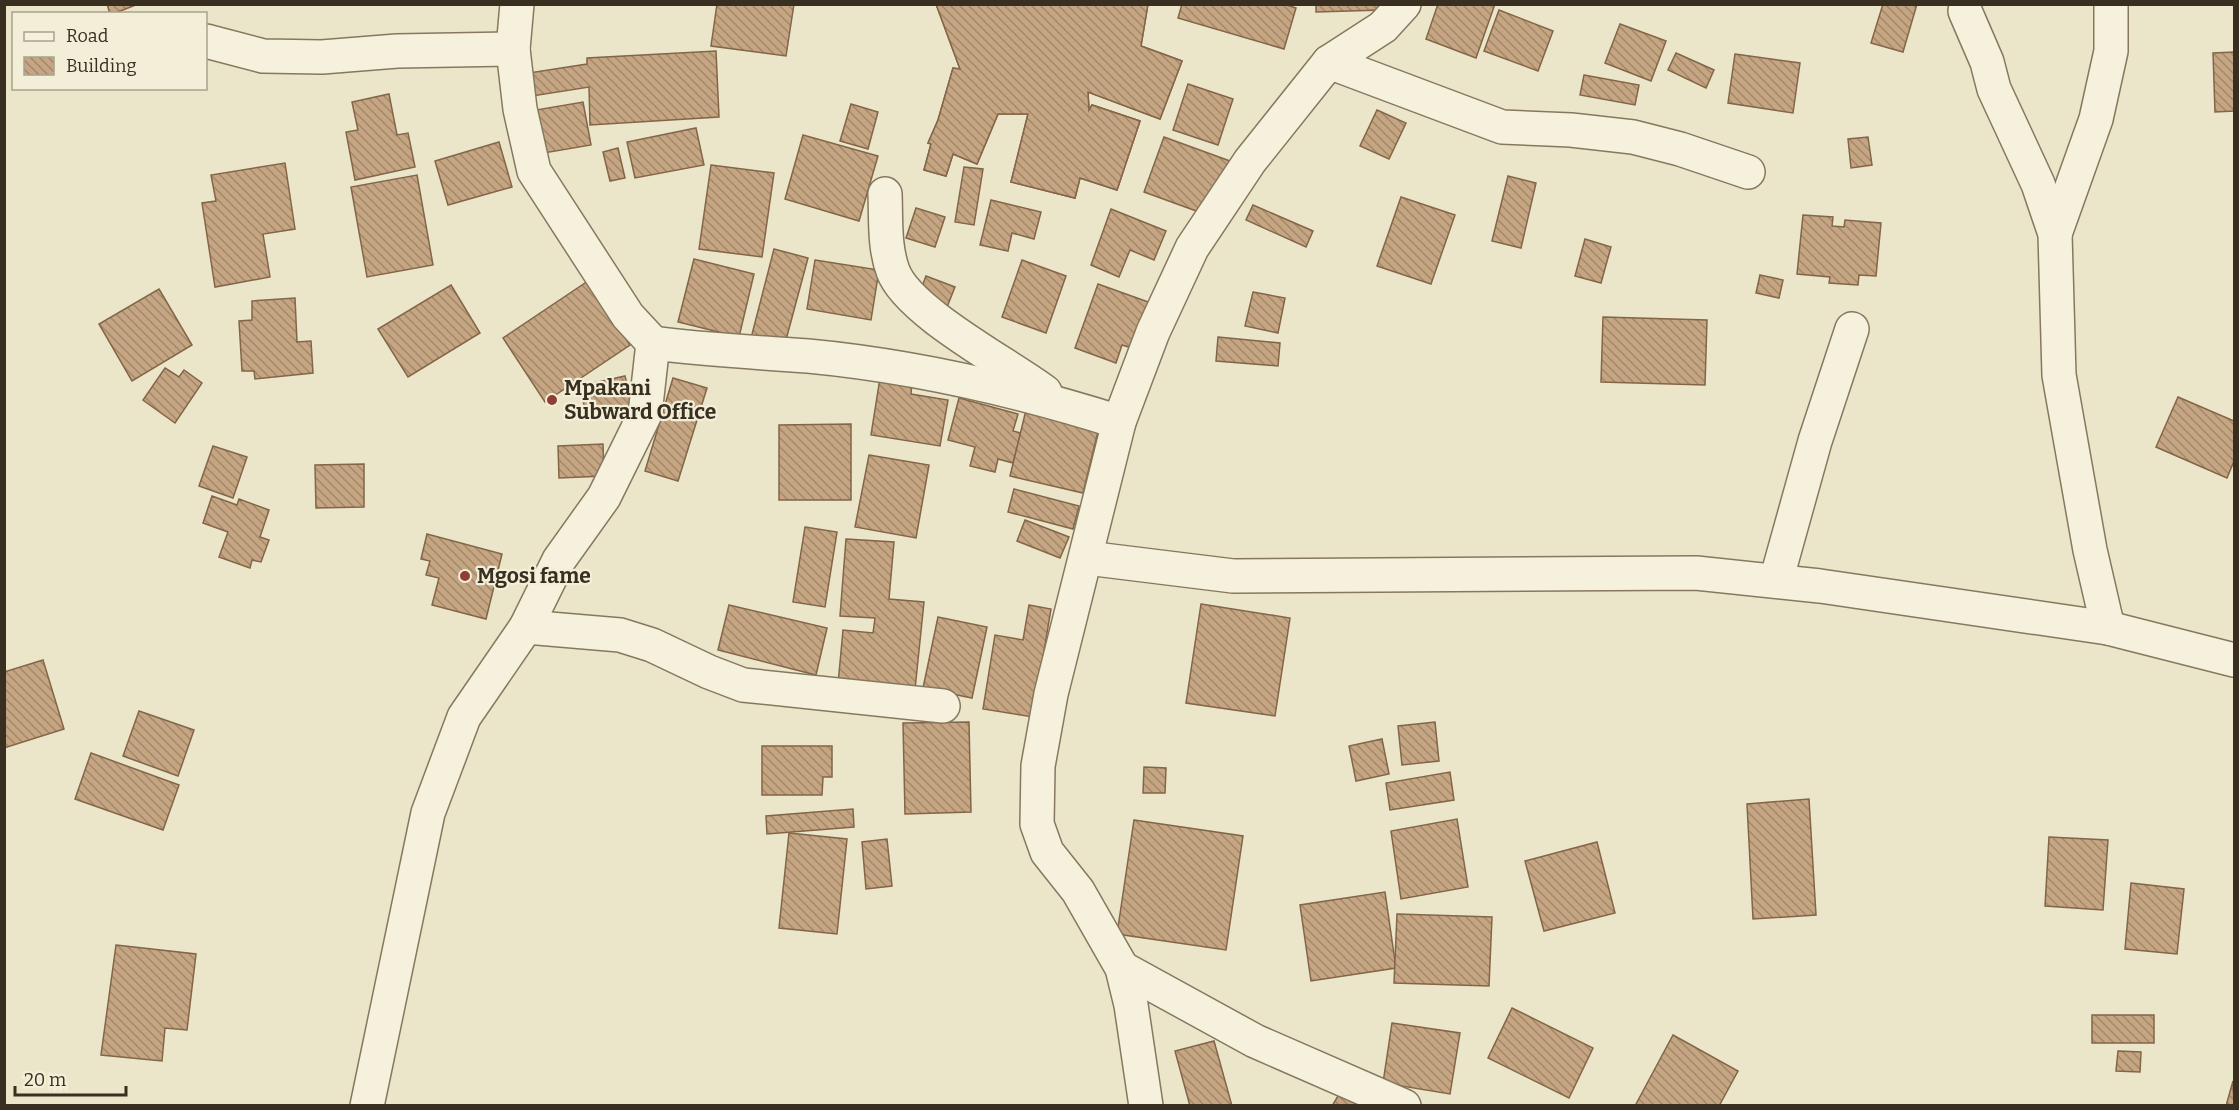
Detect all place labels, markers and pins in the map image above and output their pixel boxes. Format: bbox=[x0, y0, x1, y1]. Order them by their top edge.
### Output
place label: Mpakani Subward Office bbox=[564, 375, 716, 425]
marker: Mpakani Subward Office bbox=[545, 393, 559, 407]
place label: Mgosi fame bbox=[477, 563, 591, 589]
marker: Mgosi fame bbox=[458, 569, 472, 583]

